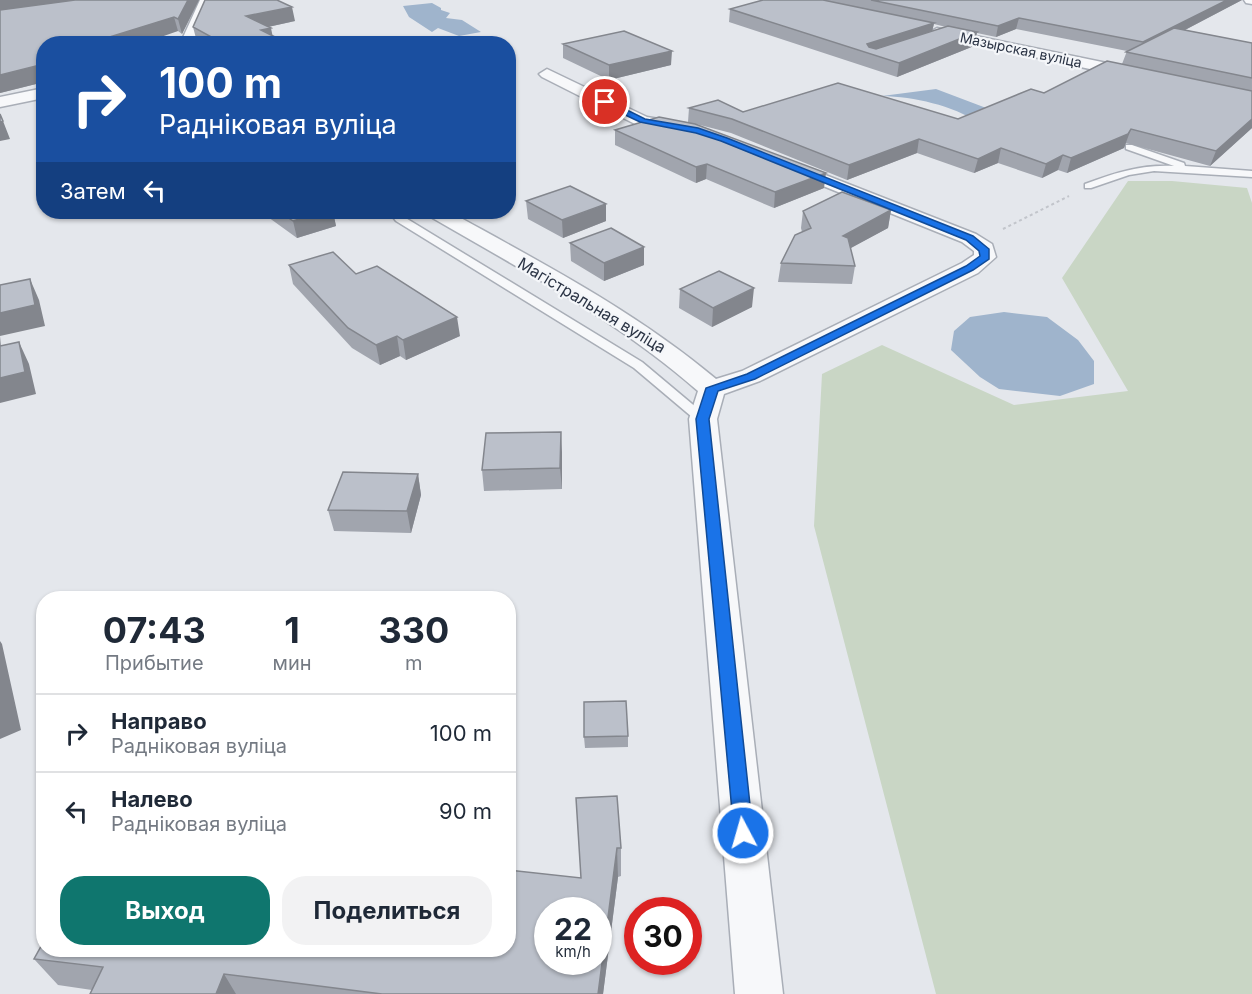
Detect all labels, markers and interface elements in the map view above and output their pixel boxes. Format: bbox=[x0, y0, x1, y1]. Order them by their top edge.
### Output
street label: Мазырская вуліца bbox=[959, 28, 1084, 71]
text: 100 m bbox=[159, 57, 282, 108]
icon: right bbox=[60, 60, 138, 138]
pin bbox=[579, 76, 630, 127]
icon: arrive bbox=[588, 85, 621, 118]
text: Радніковая вуліца bbox=[159, 108, 397, 141]
icon: left bbox=[138, 174, 171, 207]
text: Затем bbox=[60, 178, 126, 204]
street label: Магістральная вуліца bbox=[514, 253, 670, 357]
text: 07:43 bbox=[103, 608, 206, 652]
text: 1 bbox=[284, 608, 300, 652]
text: 330 bbox=[378, 608, 449, 652]
text: Прибытие bbox=[105, 651, 204, 675]
text: мин bbox=[273, 651, 312, 675]
text: m bbox=[405, 651, 423, 675]
text: Направо bbox=[111, 708, 207, 734]
icon: right bbox=[60, 717, 93, 750]
text: 100 m bbox=[430, 720, 492, 746]
text: Радніковая вуліца bbox=[111, 734, 287, 758]
text: Налево bbox=[111, 786, 193, 812]
icon: left bbox=[60, 795, 93, 828]
text: 90 m bbox=[439, 798, 492, 824]
position arrow bbox=[711, 801, 775, 865]
text: Радніковая вуліца bbox=[111, 812, 287, 836]
button: Выход bbox=[60, 876, 270, 945]
button: Поделиться bbox=[282, 876, 492, 945]
speed limit sign: 30 bbox=[624, 897, 702, 975]
text: 22 bbox=[554, 911, 592, 947]
text: km/h bbox=[555, 942, 591, 961]

